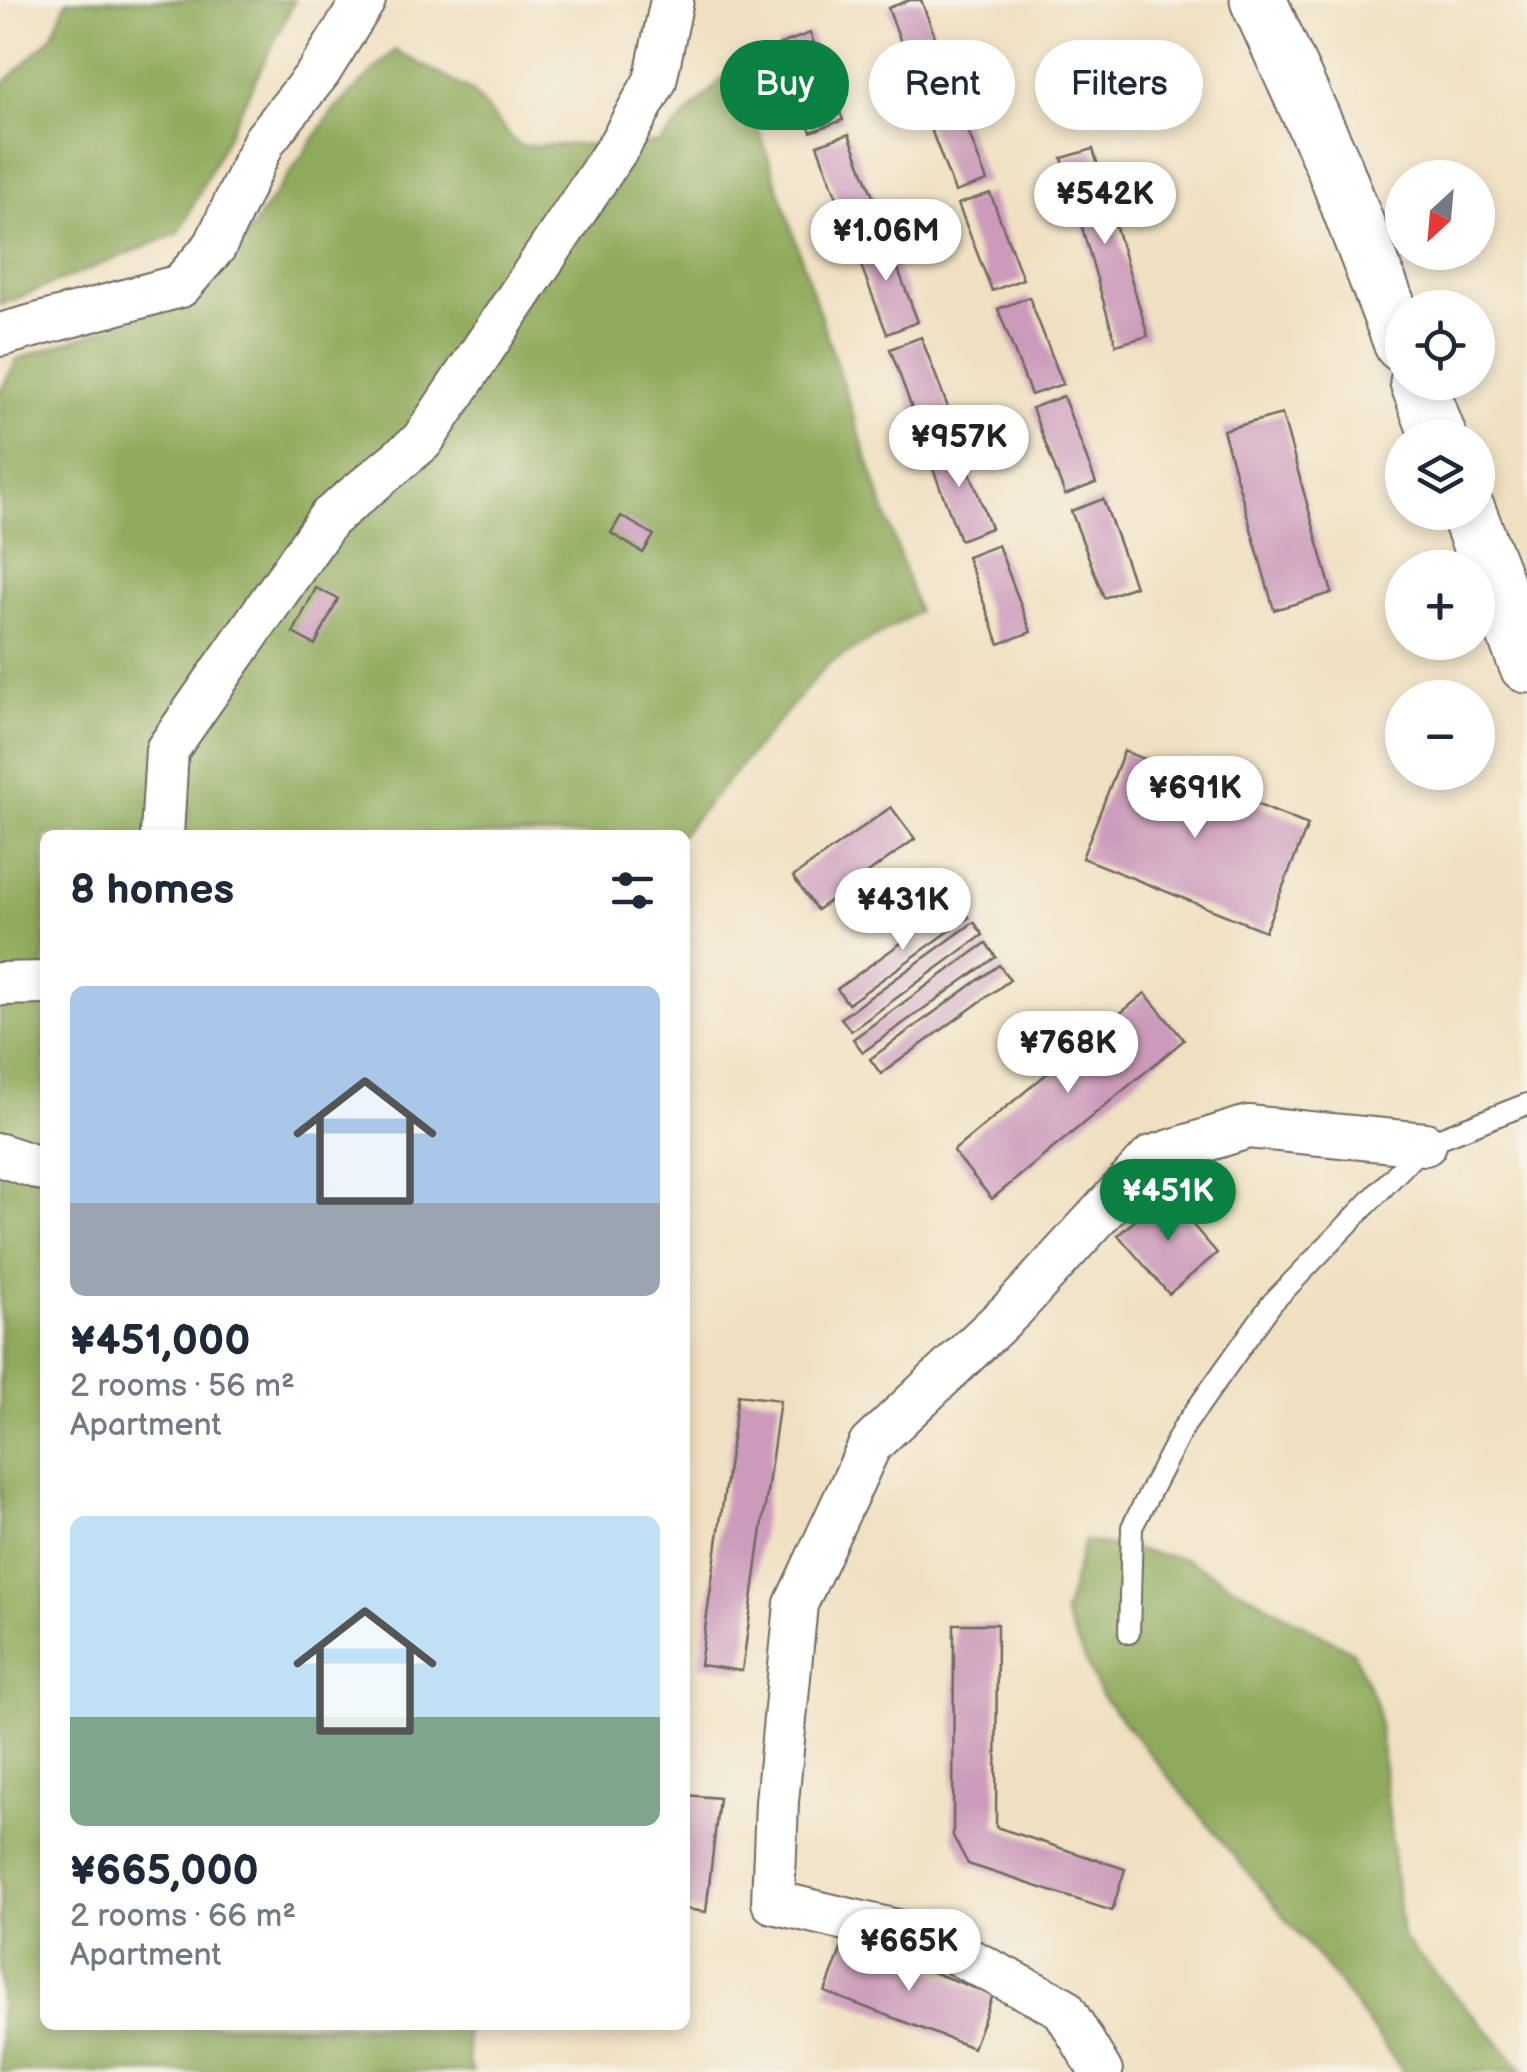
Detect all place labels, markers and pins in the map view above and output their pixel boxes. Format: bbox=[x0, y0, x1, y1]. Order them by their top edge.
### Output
pin: ¥542K bbox=[1035, 162, 1175, 247]
pin: ¥1.06M bbox=[805, 199, 967, 284]
pin: ¥957K bbox=[889, 405, 1029, 490]
pin: ¥691K bbox=[1125, 756, 1265, 841]
pin: ¥431K bbox=[833, 868, 973, 953]
pin: ¥768K bbox=[998, 1011, 1138, 1096]
pin: ¥451K bbox=[1098, 1159, 1238, 1244]
pin: ¥665K bbox=[839, 1909, 979, 1994]

